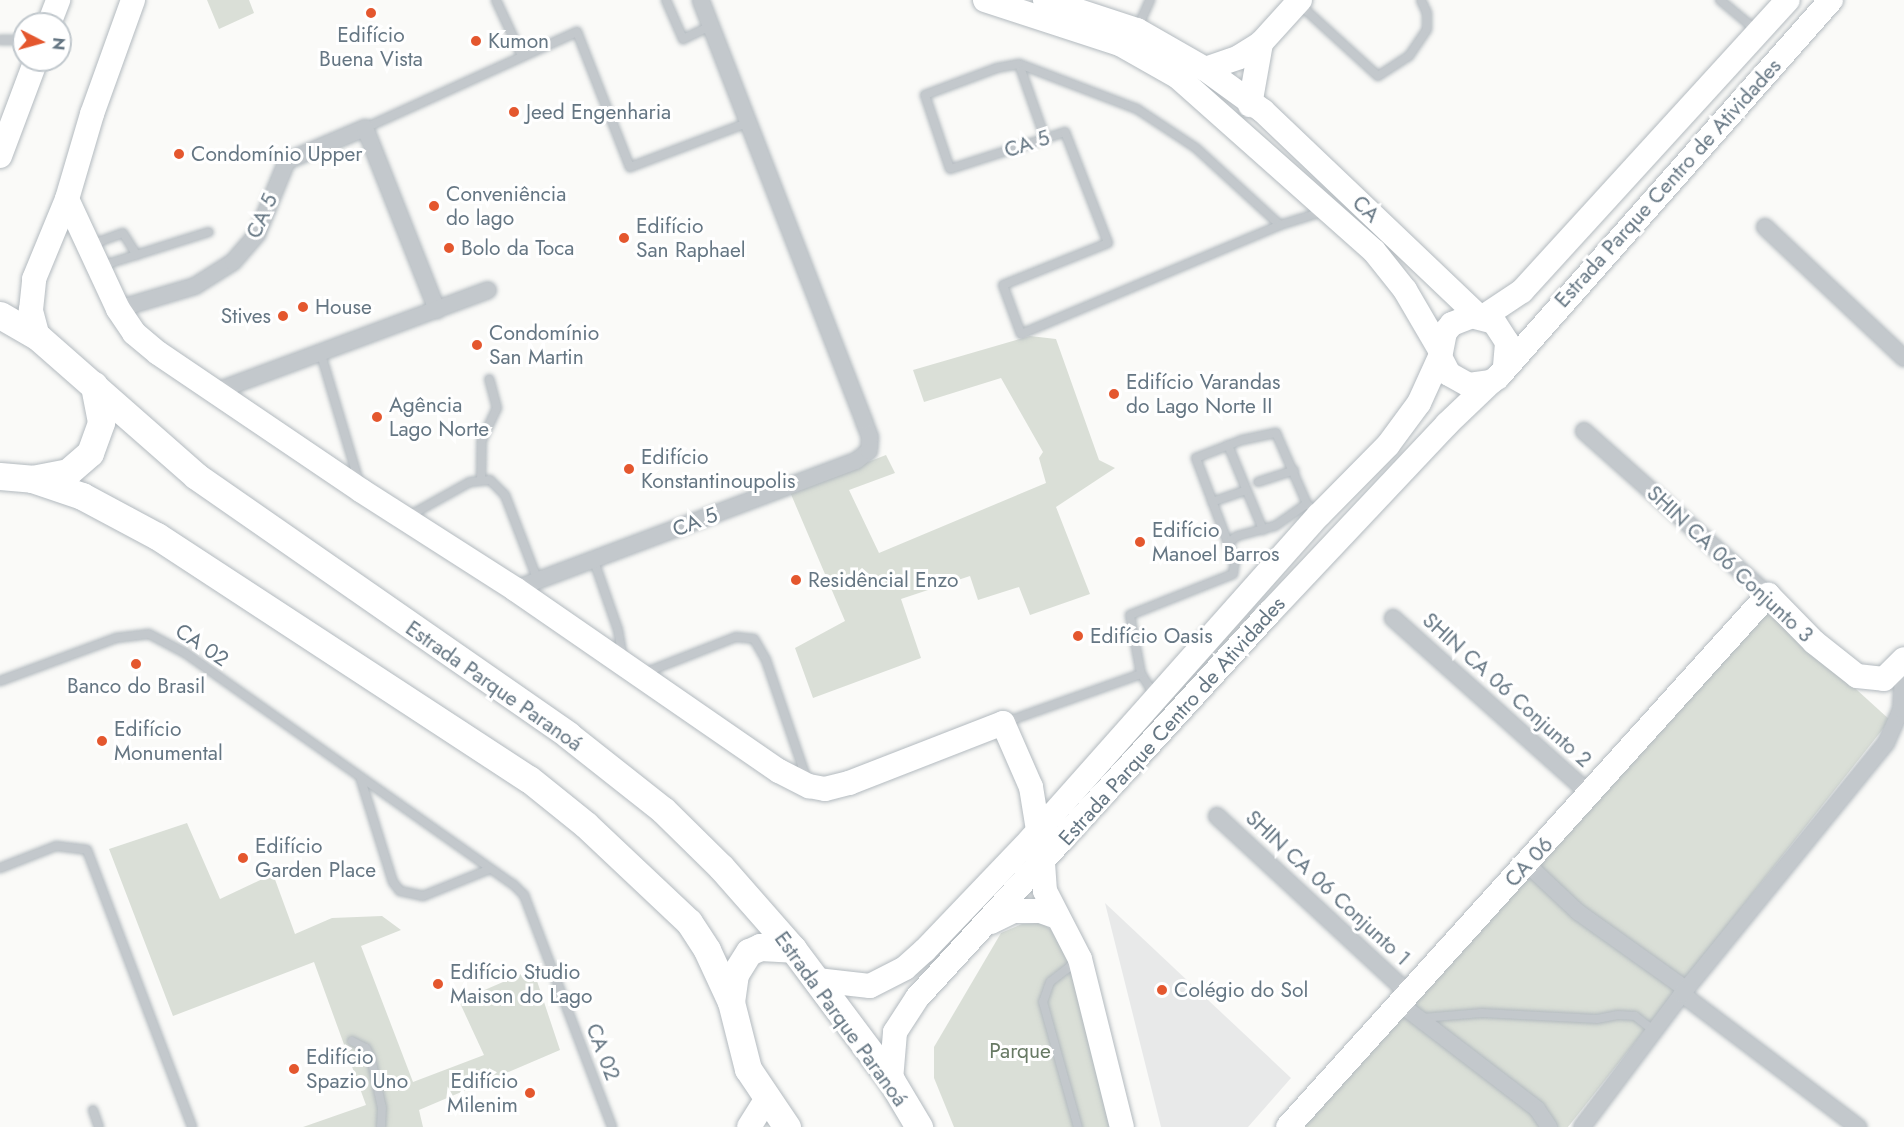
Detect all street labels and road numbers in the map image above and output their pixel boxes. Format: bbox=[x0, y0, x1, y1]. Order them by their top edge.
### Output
street label: Estrada Parque Centro de Atividades bbox=[1550, 53, 1786, 313]
street label: CA 5 bbox=[1001, 125, 1053, 163]
street label: CA 5 bbox=[241, 190, 283, 242]
street label: CA bbox=[1347, 190, 1385, 228]
street label: SHIN CA 06 Conjunto 3 bbox=[1642, 480, 1818, 648]
street label: CA 5 bbox=[669, 502, 721, 542]
street label: Estrada Parque Centro de Atividades bbox=[1054, 591, 1290, 851]
street label: SHIN CA 06 Conjunto 2 bbox=[1417, 608, 1597, 772]
street label: Estrada Parque Paranoá bbox=[401, 616, 587, 756]
street label: CA 02 bbox=[171, 618, 233, 672]
street label: SHIN CA 06 Conjunto 1 bbox=[1240, 805, 1416, 971]
street label: CA 06 bbox=[1500, 832, 1558, 892]
street label: Estrada Parque Paranoá bbox=[769, 927, 913, 1111]
street label: CA 02 bbox=[581, 1020, 625, 1084]

